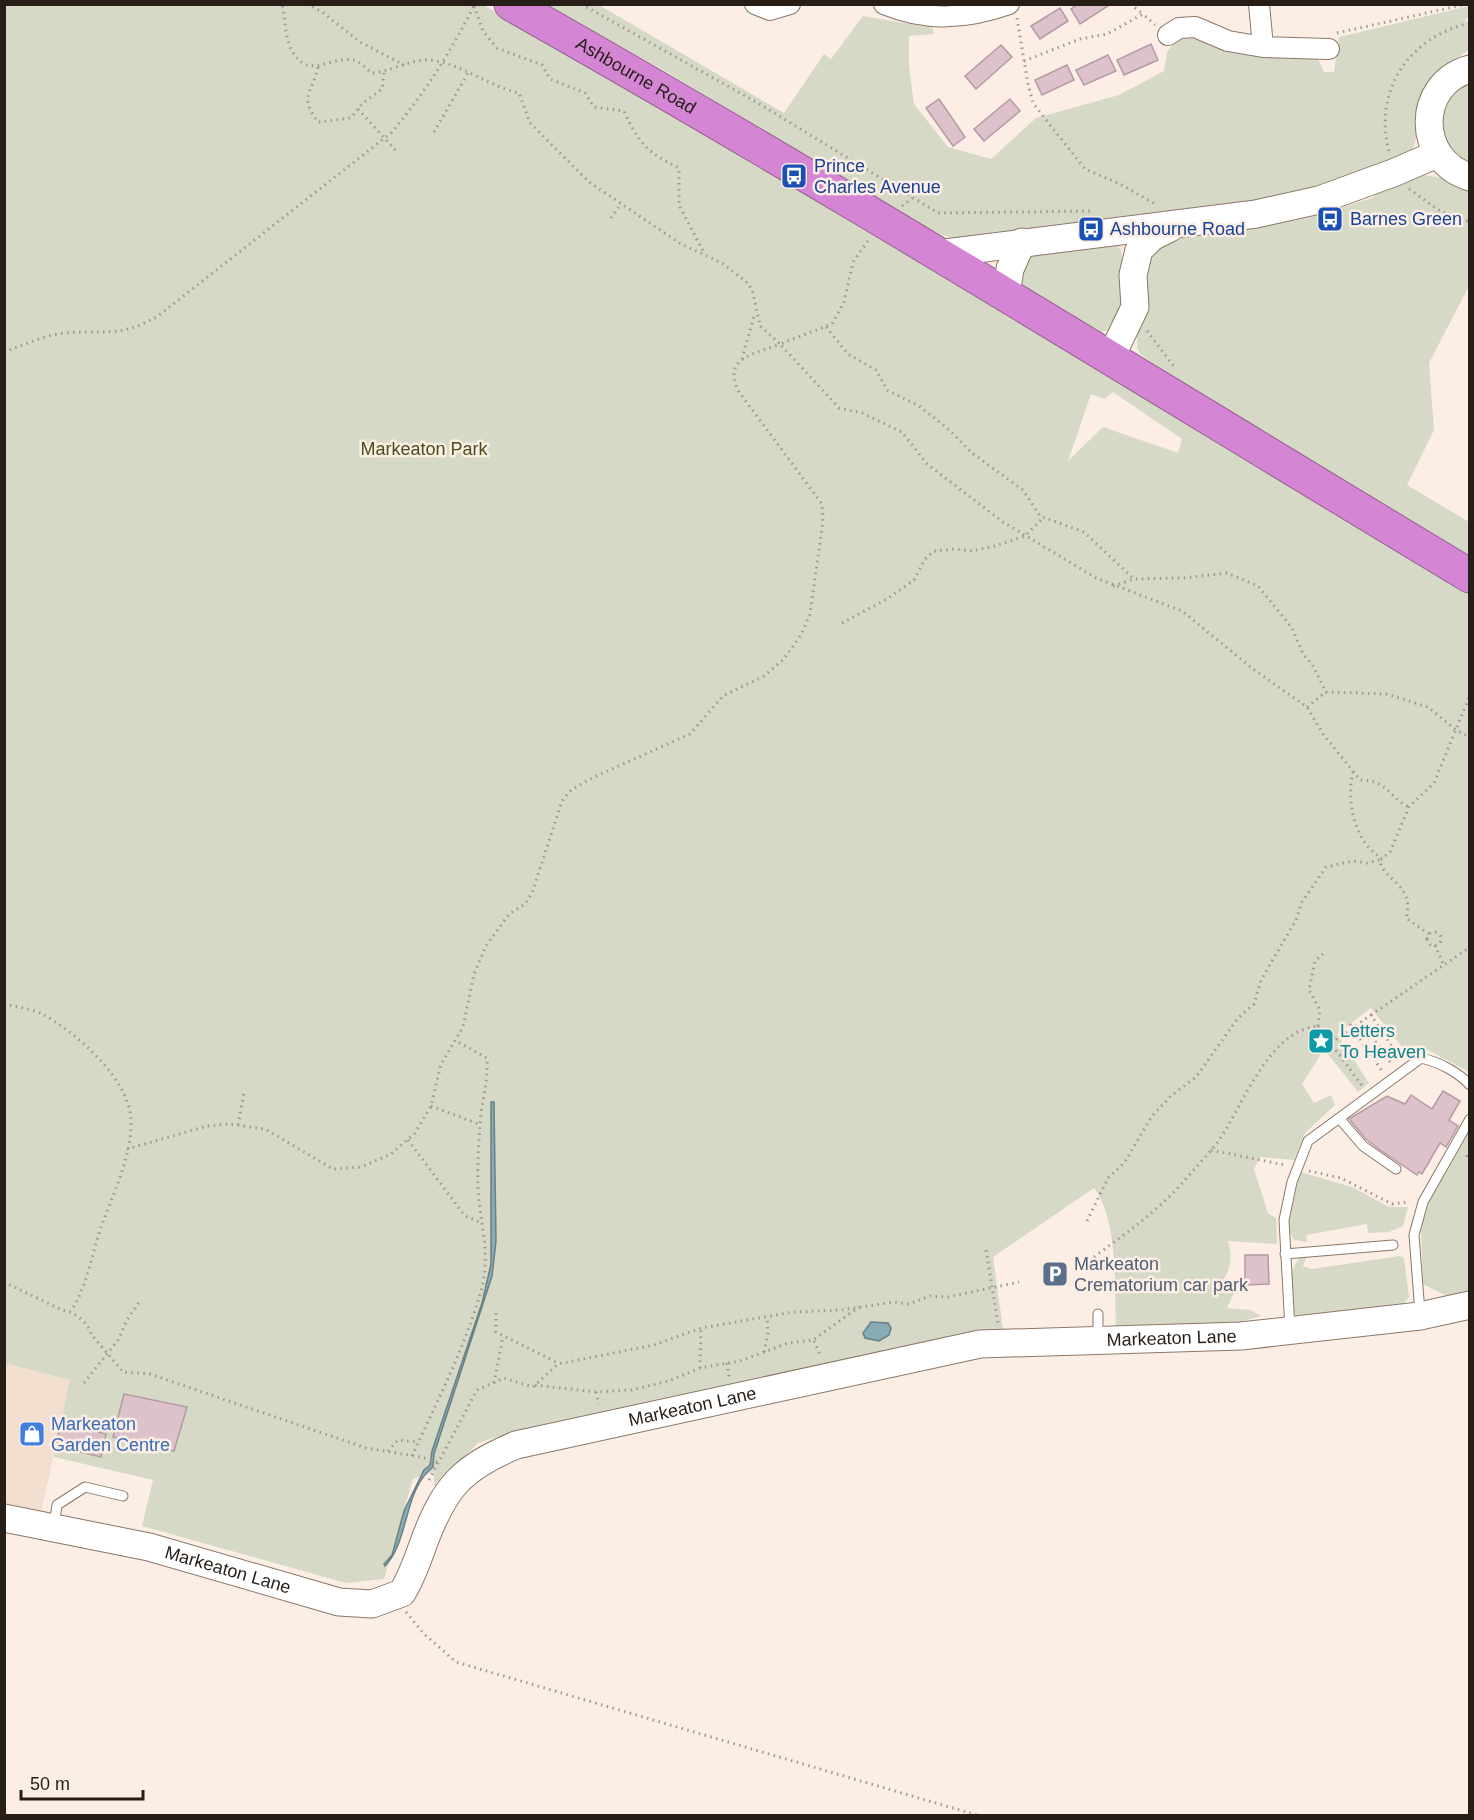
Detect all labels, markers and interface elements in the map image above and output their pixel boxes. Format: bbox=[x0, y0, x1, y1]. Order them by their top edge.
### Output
street label: Ashbourne Road bbox=[572, 33, 699, 118]
place label: Prince Charles Avenue bbox=[814, 156, 941, 197]
bus stop icon: Prince Charles Avenue bbox=[779, 161, 809, 191]
bus stop icon: Barnes Green bbox=[1315, 204, 1345, 234]
place label: Barnes Green bbox=[1350, 209, 1462, 229]
bus stop icon: Ashbourne Road bbox=[1076, 214, 1106, 244]
place label: Ashbourne Road bbox=[1110, 219, 1245, 239]
park label: Markeaton Park bbox=[360, 439, 489, 459]
place label: Letters To Heaven bbox=[1340, 1021, 1426, 1062]
place icon: Letters To Heaven bbox=[1306, 1026, 1336, 1056]
place label: Markeaton Crematorium car park bbox=[1074, 1254, 1249, 1295]
parking icon: Markeaton Crematorium car park bbox=[1040, 1259, 1070, 1289]
street label: Markeaton Lane bbox=[1106, 1326, 1237, 1350]
street label: Markeaton Lane bbox=[627, 1383, 758, 1430]
place label: Markeaton Garden Centre bbox=[51, 1414, 170, 1455]
shop icon: Markeaton Garden Centre bbox=[17, 1419, 47, 1449]
street label: Markeaton Lane bbox=[163, 1542, 293, 1598]
scale bar bbox=[21, 1763, 142, 1801]
text: 50 m bbox=[30, 1774, 70, 1794]

